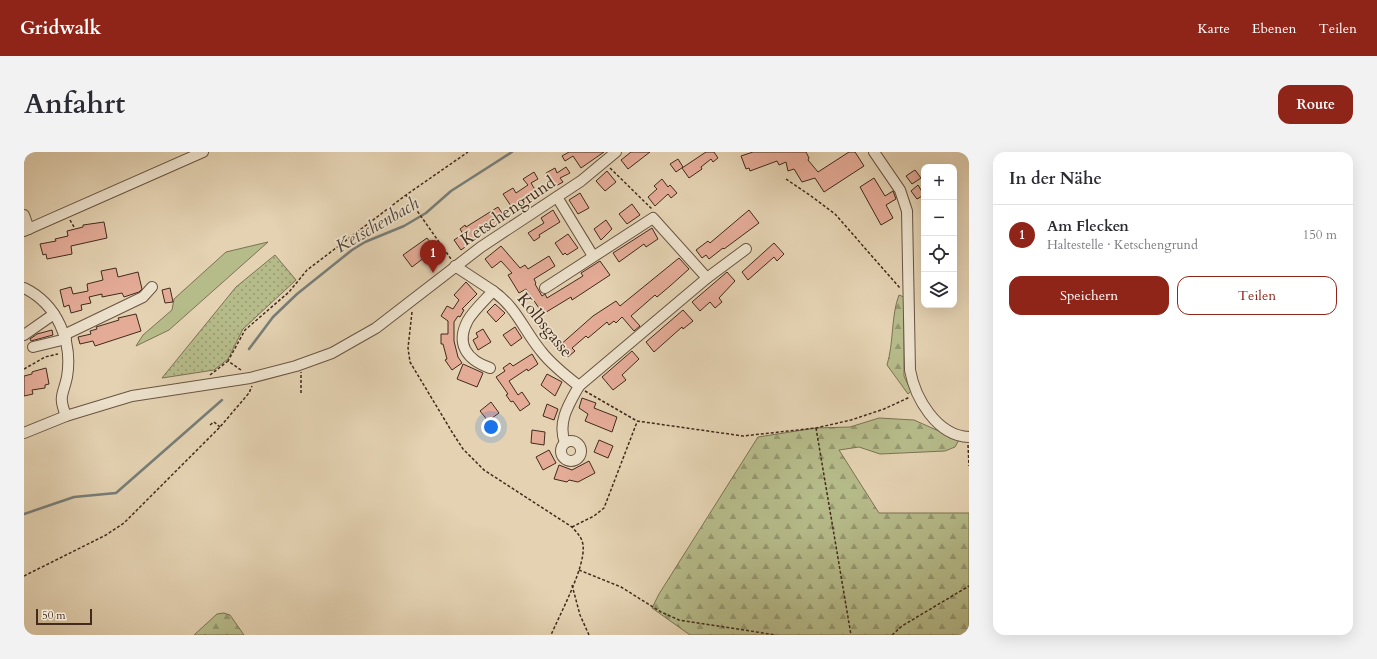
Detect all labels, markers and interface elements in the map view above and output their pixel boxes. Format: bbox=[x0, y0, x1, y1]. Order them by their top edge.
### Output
text: Gridwalk bbox=[20, 15, 101, 41]
text: Karte bbox=[1197, 19, 1230, 38]
text: Ebenen bbox=[1252, 19, 1297, 38]
text: Teilen bbox=[1319, 19, 1357, 38]
text: Anfahrt bbox=[24, 85, 125, 123]
button: Route bbox=[1278, 85, 1353, 124]
map controls bbox=[921, 164, 957, 308]
button: + bbox=[921, 164, 957, 200]
text: In der Nähe bbox=[1009, 167, 1102, 190]
street label: Ketschengrund bbox=[456, 171, 560, 251]
water label: Ketschenbach bbox=[331, 191, 424, 259]
button: − bbox=[921, 200, 957, 236]
text: Am Flecken bbox=[1047, 216, 1129, 236]
text: 1 bbox=[1019, 226, 1025, 244]
text: 150 m bbox=[1303, 226, 1337, 244]
button: locate bbox=[921, 236, 957, 272]
text: Haltestelle · Ketschengrund bbox=[1047, 236, 1198, 254]
pin: 1 bbox=[420, 240, 446, 273]
button: layers bbox=[921, 272, 957, 308]
button: Speichern bbox=[1009, 276, 1169, 315]
button: Teilen bbox=[1177, 276, 1337, 315]
street label: Kolbsgasse bbox=[512, 288, 578, 362]
your location bbox=[481, 417, 501, 437]
scale bar bbox=[36, 607, 92, 626]
text: 50 m bbox=[42, 608, 66, 623]

